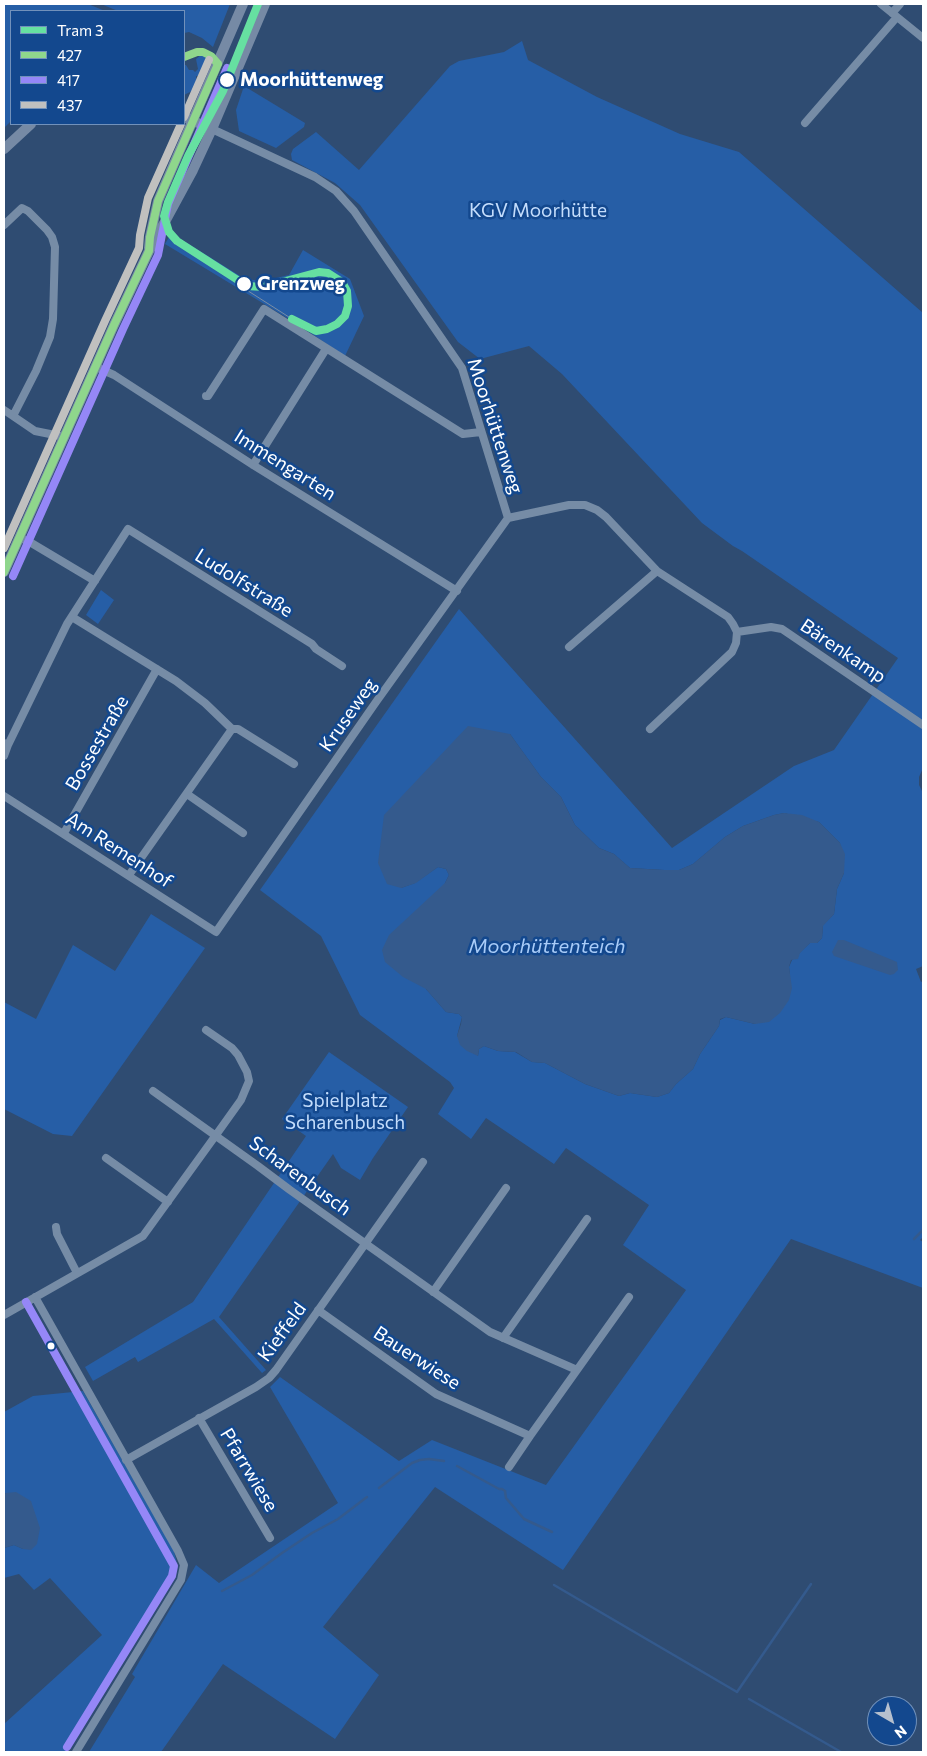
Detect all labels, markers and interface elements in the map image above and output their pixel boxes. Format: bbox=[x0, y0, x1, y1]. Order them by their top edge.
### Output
legend bbox=[10, 10, 185, 125]
text: Tram 3 bbox=[57, 21, 104, 39]
text: 427 bbox=[57, 46, 82, 64]
place label: Moorhüttenweg bbox=[240, 69, 383, 91]
text: 417 bbox=[57, 71, 80, 89]
marker: Moorhüttenweg bbox=[218, 71, 236, 89]
text: 437 bbox=[57, 96, 82, 114]
park label: KGV Moorhütte bbox=[469, 200, 607, 222]
place label: Grenzweg bbox=[257, 273, 345, 295]
marker: Grenzweg bbox=[235, 275, 253, 293]
street label: Moorhüttenweg bbox=[462, 355, 528, 497]
street label: Immengarten bbox=[230, 425, 340, 505]
street label: Ludolfstraße bbox=[191, 544, 297, 622]
street label: Bärenkamp bbox=[796, 614, 890, 688]
street label: Kruseweg bbox=[314, 674, 382, 756]
street label: Bossestraße bbox=[61, 691, 133, 795]
street label: Am Remenhof bbox=[61, 807, 177, 893]
water label: Moorhüttenteich bbox=[469, 934, 625, 958]
park label: Spielplatz Scharenbusch bbox=[285, 1090, 405, 1134]
street label: Scharenbusch bbox=[245, 1131, 355, 1221]
street label: Kieffeld bbox=[253, 1298, 311, 1366]
street label: Bauerwiese bbox=[369, 1321, 465, 1395]
unlabelled marker bbox=[46, 1341, 56, 1351]
street label: Pfarrwiese bbox=[215, 1424, 283, 1516]
north arrow bbox=[867, 1696, 917, 1746]
text: N bbox=[892, 1722, 910, 1742]

